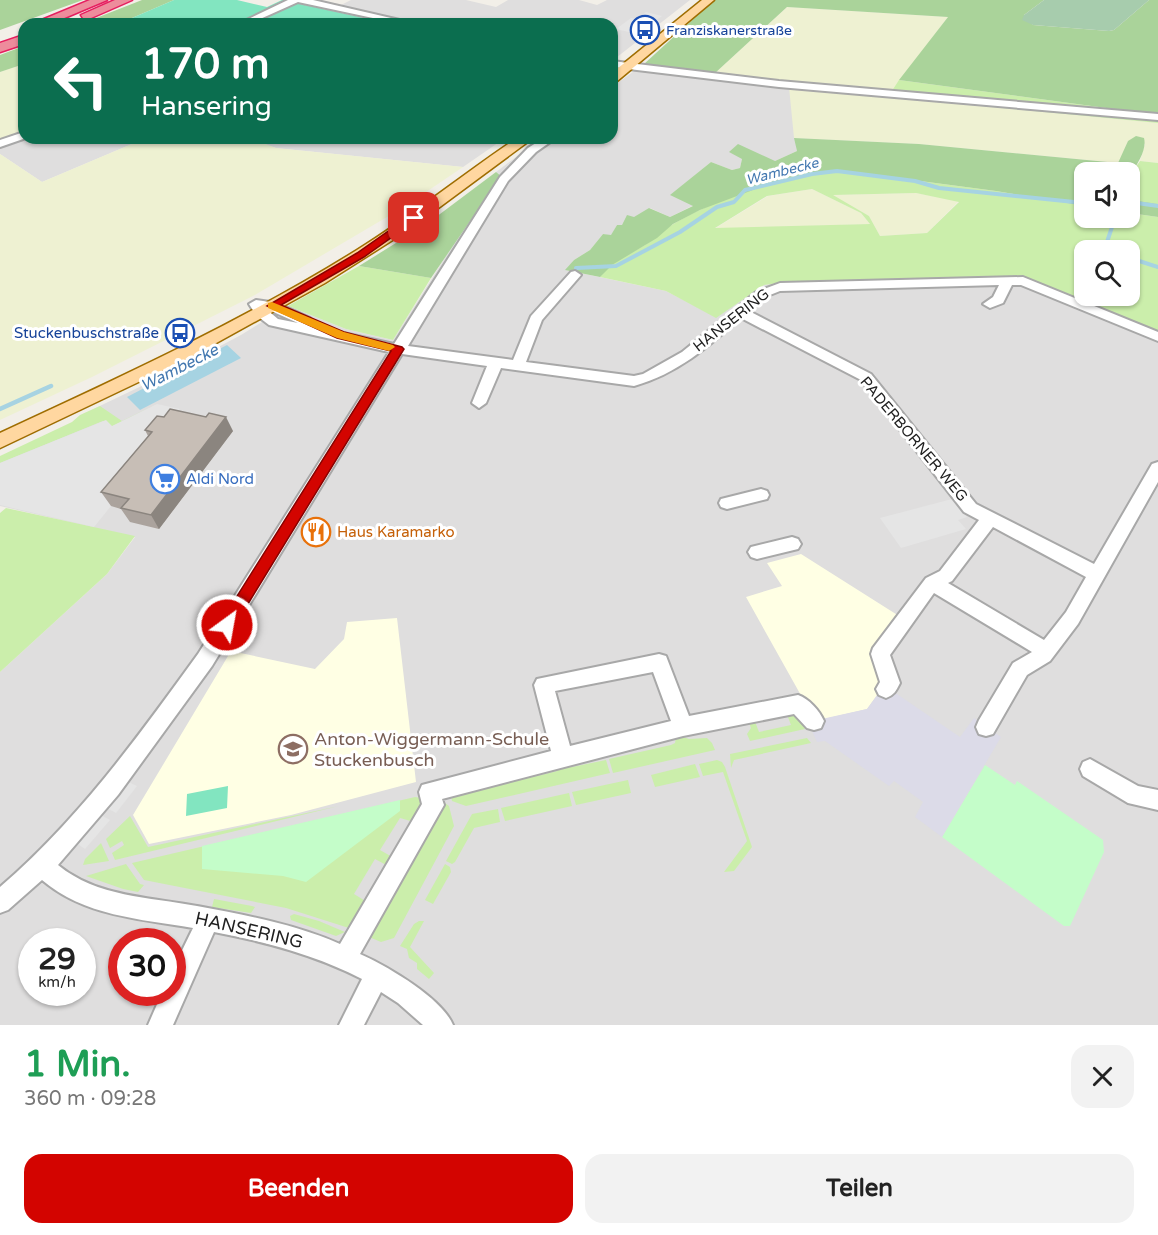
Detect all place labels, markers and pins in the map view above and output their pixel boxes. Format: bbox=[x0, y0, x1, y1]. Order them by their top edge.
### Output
bus stop icon: Franziskanerstraße bbox=[629, 14, 661, 46]
place label: Franziskanerstraße bbox=[666, 22, 792, 39]
pin bbox=[388, 192, 439, 243]
bus stop icon: Stuckenbuschstraße bbox=[164, 317, 196, 349]
place label: Stuckenbuschstraße bbox=[14, 324, 159, 342]
supermarket icon: Aldi Nord bbox=[149, 463, 181, 495]
place label: Aldi Nord bbox=[186, 470, 254, 488]
restaurant icon: Haus Karamarko bbox=[300, 516, 332, 548]
place label: Haus Karamarko bbox=[337, 523, 455, 541]
place label: Anton-Wiggermann-Schule Stuckenbusch bbox=[314, 728, 549, 771]
school or university icon: Anton-Wiggermann-Schule Stuckenbusch bbox=[277, 733, 309, 765]

